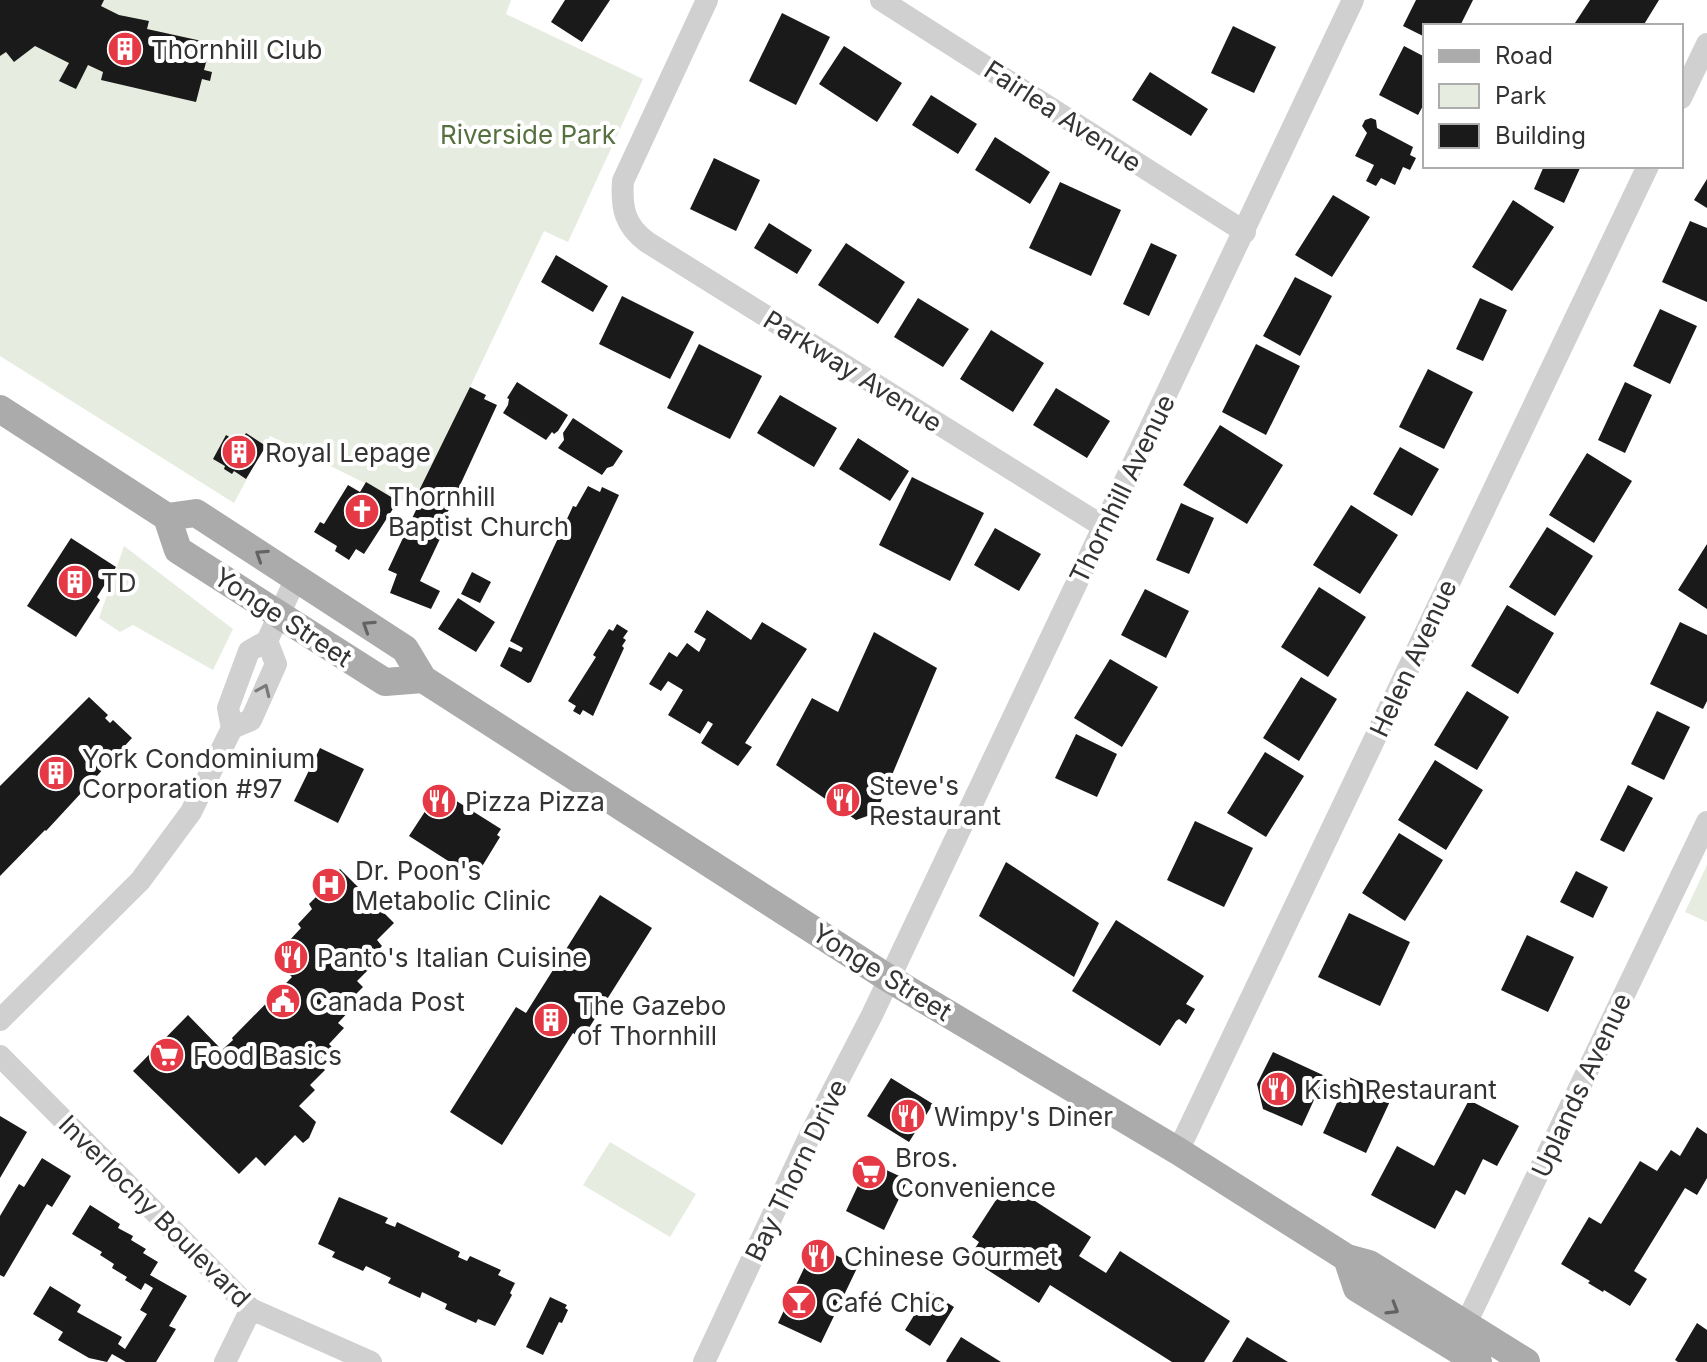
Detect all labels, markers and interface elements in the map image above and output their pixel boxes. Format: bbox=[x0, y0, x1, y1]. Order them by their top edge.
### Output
legend bbox=[1423, 24, 1683, 168]
building icon: Thornhill Club bbox=[106, 30, 144, 68]
place label: Thornhill Club bbox=[151, 34, 322, 65]
text: Road bbox=[1495, 41, 1553, 70]
street label: Fairlea Avenue bbox=[979, 54, 1147, 178]
text: Park bbox=[1495, 81, 1546, 110]
park label: Riverside Park bbox=[440, 119, 616, 150]
text: Building bbox=[1495, 121, 1586, 150]
street label: Parkway Avenue bbox=[758, 304, 948, 438]
street label: Thornhill Avenue bbox=[1063, 390, 1181, 588]
building icon: Royal Lepage bbox=[220, 433, 258, 471]
place label: Royal Lepage bbox=[265, 437, 431, 468]
place label: Thornhill Baptist Church bbox=[388, 481, 569, 542]
church icon: Thornhill Baptist Church bbox=[343, 492, 381, 530]
one-way arrow bbox=[256, 550, 270, 565]
street label: Yonge Street bbox=[208, 561, 358, 673]
building icon: TD bbox=[56, 563, 94, 601]
place label: TD bbox=[101, 567, 137, 598]
street label: Helen Avenue bbox=[1363, 574, 1463, 742]
one-way arrow bbox=[363, 620, 377, 635]
one-way arrow bbox=[255, 684, 271, 698]
place label: York Condominium Corporation #97 bbox=[82, 743, 315, 804]
building icon: York Condominium Corporation #97 bbox=[37, 754, 75, 792]
place label: Steve's Restaurant bbox=[869, 770, 1001, 831]
restaurant icon: Steve's Restaurant bbox=[824, 781, 862, 819]
restaurant icon: Pizza Pizza bbox=[420, 782, 458, 820]
place label: Pizza Pizza bbox=[465, 786, 605, 817]
place label: Dr. Poon's Metabolic Clinic bbox=[355, 855, 551, 916]
hospital icon: Dr. Poon's Metabolic Clinic bbox=[310, 866, 348, 904]
street label: Yonge Street bbox=[807, 917, 957, 1027]
restaurant icon: Panto's Italian Cuisine bbox=[272, 938, 310, 976]
place label: Panto's Italian Cuisine bbox=[317, 942, 588, 973]
public building icon: Canada Post bbox=[264, 982, 302, 1020]
place label: Canada Post bbox=[309, 986, 465, 1017]
street label: Uplands Avenue bbox=[1525, 988, 1637, 1182]
place label: The Gazebo of Thornhill bbox=[577, 990, 726, 1051]
building icon: The Gazebo of Thornhill bbox=[532, 1001, 570, 1039]
supermarket icon: Food Basics bbox=[148, 1036, 186, 1074]
place label: Food Basics bbox=[193, 1040, 342, 1071]
restaurant icon: Kish Restaurant bbox=[1259, 1070, 1297, 1108]
street label: Bay Thorn Drive bbox=[739, 1074, 853, 1266]
place label: Kish Restaurant bbox=[1304, 1074, 1497, 1105]
restaurant icon: Wimpy's Diner bbox=[889, 1097, 927, 1135]
place label: Wimpy's Diner bbox=[934, 1101, 1113, 1132]
street label: Inverlochy Boulevard bbox=[53, 1109, 257, 1313]
place label: Bros. Convenience bbox=[895, 1142, 1056, 1203]
supermarket icon: Bros. Convenience bbox=[850, 1153, 888, 1191]
restaurant icon: Chinese Gourmet bbox=[799, 1237, 837, 1275]
place label: Chinese Gourmet bbox=[844, 1241, 1058, 1272]
bar icon: Café Chic bbox=[780, 1283, 818, 1321]
place label: Café Chic bbox=[825, 1287, 945, 1318]
one-way arrow bbox=[1384, 1299, 1399, 1315]

